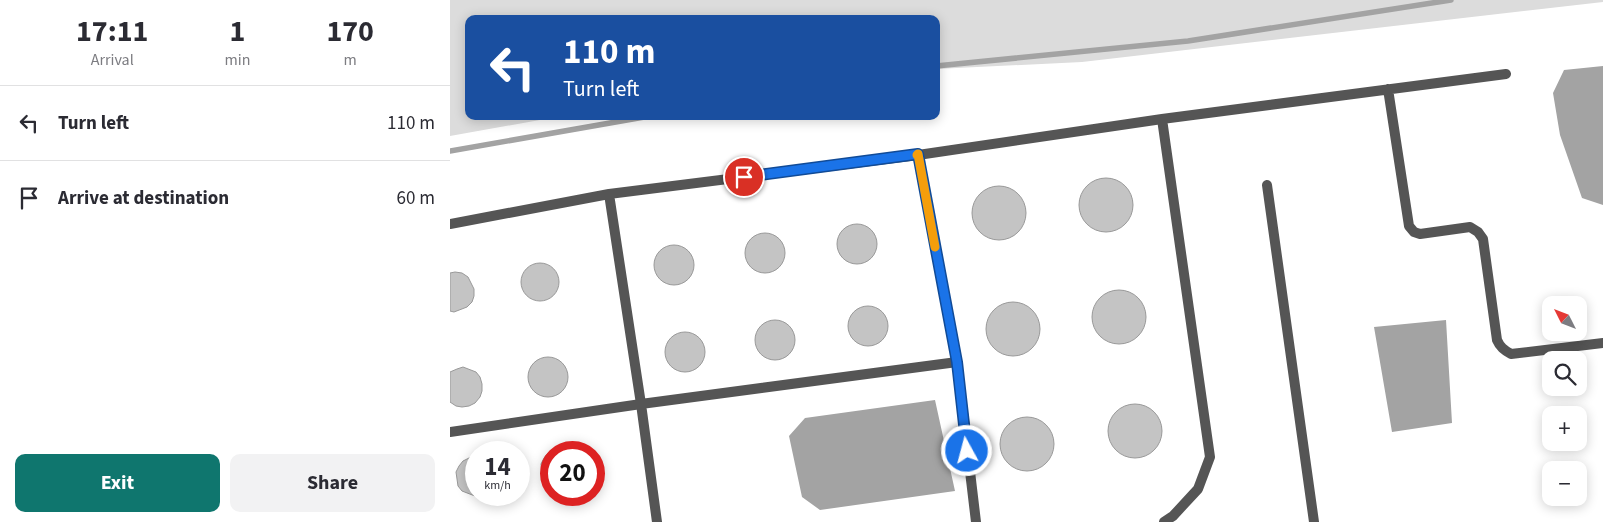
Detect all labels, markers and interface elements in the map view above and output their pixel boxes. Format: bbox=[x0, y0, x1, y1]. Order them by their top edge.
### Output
text: 17:11 bbox=[76, 10, 148, 53]
text: 1 bbox=[229, 10, 245, 53]
text: 170 bbox=[326, 10, 374, 53]
text: 110 m bbox=[563, 27, 655, 77]
icon: left bbox=[480, 35, 545, 100]
text: Arrival bbox=[91, 49, 134, 71]
text: min bbox=[224, 49, 250, 71]
text: m bbox=[344, 49, 357, 71]
text: Turn left bbox=[563, 73, 639, 105]
icon: left bbox=[15, 109, 43, 137]
text: Turn left bbox=[58, 110, 129, 137]
text: 110 m bbox=[387, 110, 435, 137]
pin bbox=[723, 156, 765, 198]
icon: arrive bbox=[730, 163, 758, 191]
icon: arrive bbox=[15, 184, 43, 212]
text: Arrive at destination bbox=[58, 185, 229, 212]
text: 60 m bbox=[397, 185, 435, 212]
north arrow bbox=[1542, 296, 1588, 341]
map controls bbox=[1542, 296, 1587, 506]
button: search bbox=[1542, 351, 1587, 396]
button: + bbox=[1542, 406, 1587, 451]
position arrow bbox=[940, 424, 992, 476]
speed limit sign: 20 bbox=[540, 441, 605, 506]
text: 14 bbox=[484, 449, 511, 485]
button: Exit bbox=[15, 454, 220, 512]
button: Share bbox=[230, 454, 435, 512]
button: − bbox=[1542, 461, 1587, 506]
text: km/h bbox=[484, 477, 511, 494]

